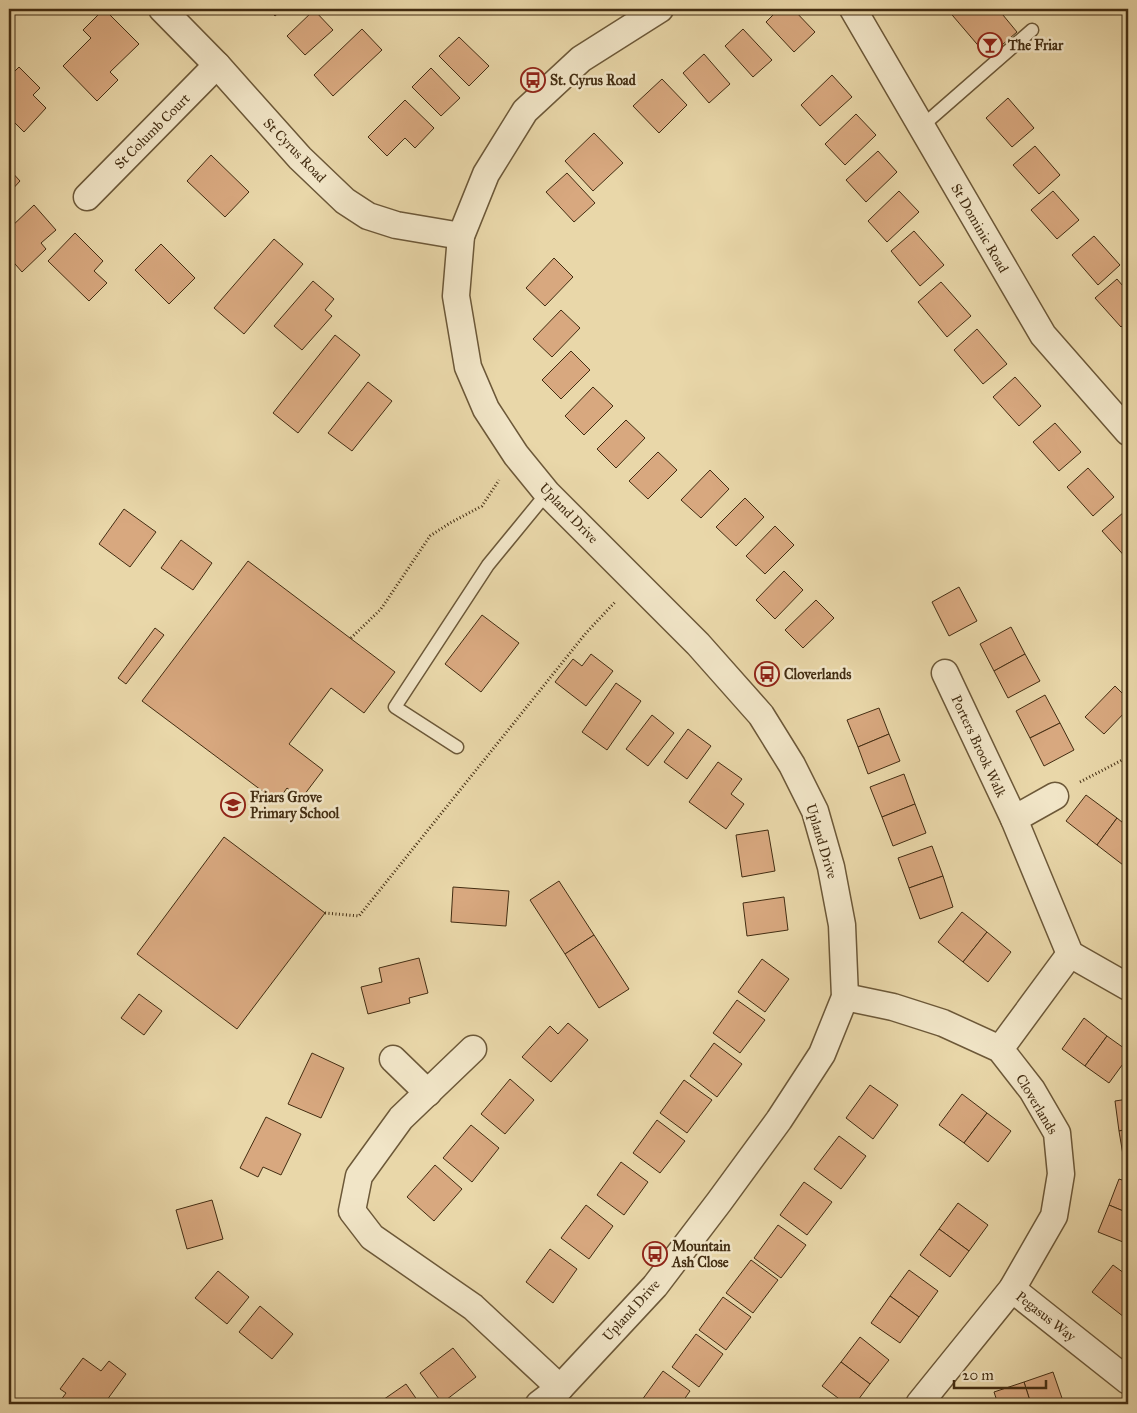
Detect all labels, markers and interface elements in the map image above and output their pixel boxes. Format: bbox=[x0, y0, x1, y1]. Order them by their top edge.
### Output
bar icon: The Friar bbox=[977, 32, 1003, 58]
place label: The Friar bbox=[1007, 37, 1064, 54]
bus stop icon: St. Cyrus Road bbox=[520, 67, 546, 93]
place label: St. Cyrus Road bbox=[550, 72, 637, 90]
street label: St Columb Court bbox=[111, 90, 194, 173]
street label: St Cyrus Road bbox=[260, 115, 330, 186]
street label: St Dominic Road bbox=[947, 181, 1012, 276]
street label: Upland Drive bbox=[536, 480, 602, 547]
bus stop icon: Cloverlands bbox=[754, 661, 780, 687]
place label: Cloverlands bbox=[784, 666, 851, 683]
street label: Porters Brook Walk bbox=[947, 692, 1010, 801]
place label: Friars Grove Primary School bbox=[250, 789, 340, 823]
school or university icon: Friars Grove Primary School bbox=[220, 792, 246, 818]
street label: Upland Drive bbox=[802, 802, 841, 881]
street label: Cloverlands bbox=[1012, 1071, 1061, 1137]
place label: Mountain Ash Close bbox=[671, 1238, 731, 1271]
bus stop icon: Mountain Ash Close bbox=[642, 1241, 668, 1267]
street label: Upland Drive bbox=[599, 1276, 664, 1345]
street label: Pegasus Way bbox=[1012, 1288, 1079, 1345]
scale bar bbox=[954, 1358, 1047, 1390]
text: 20 m bbox=[962, 1366, 994, 1384]

